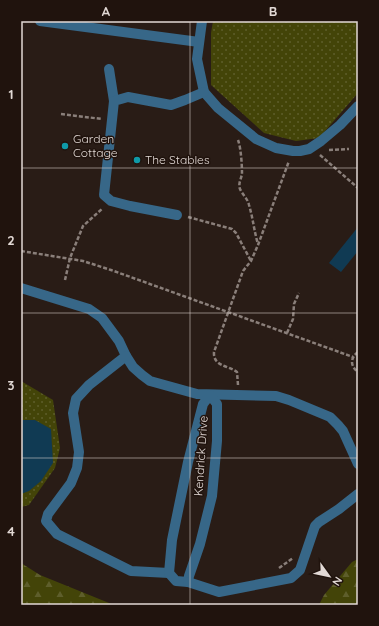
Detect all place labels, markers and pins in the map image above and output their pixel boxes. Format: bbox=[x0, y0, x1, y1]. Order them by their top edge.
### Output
place label: Garden Cottage bbox=[73, 131, 118, 160]
marker: Garden Cottage bbox=[60, 141, 70, 151]
place label: The Stables bbox=[145, 152, 210, 167]
marker: The Stables bbox=[132, 155, 142, 165]

